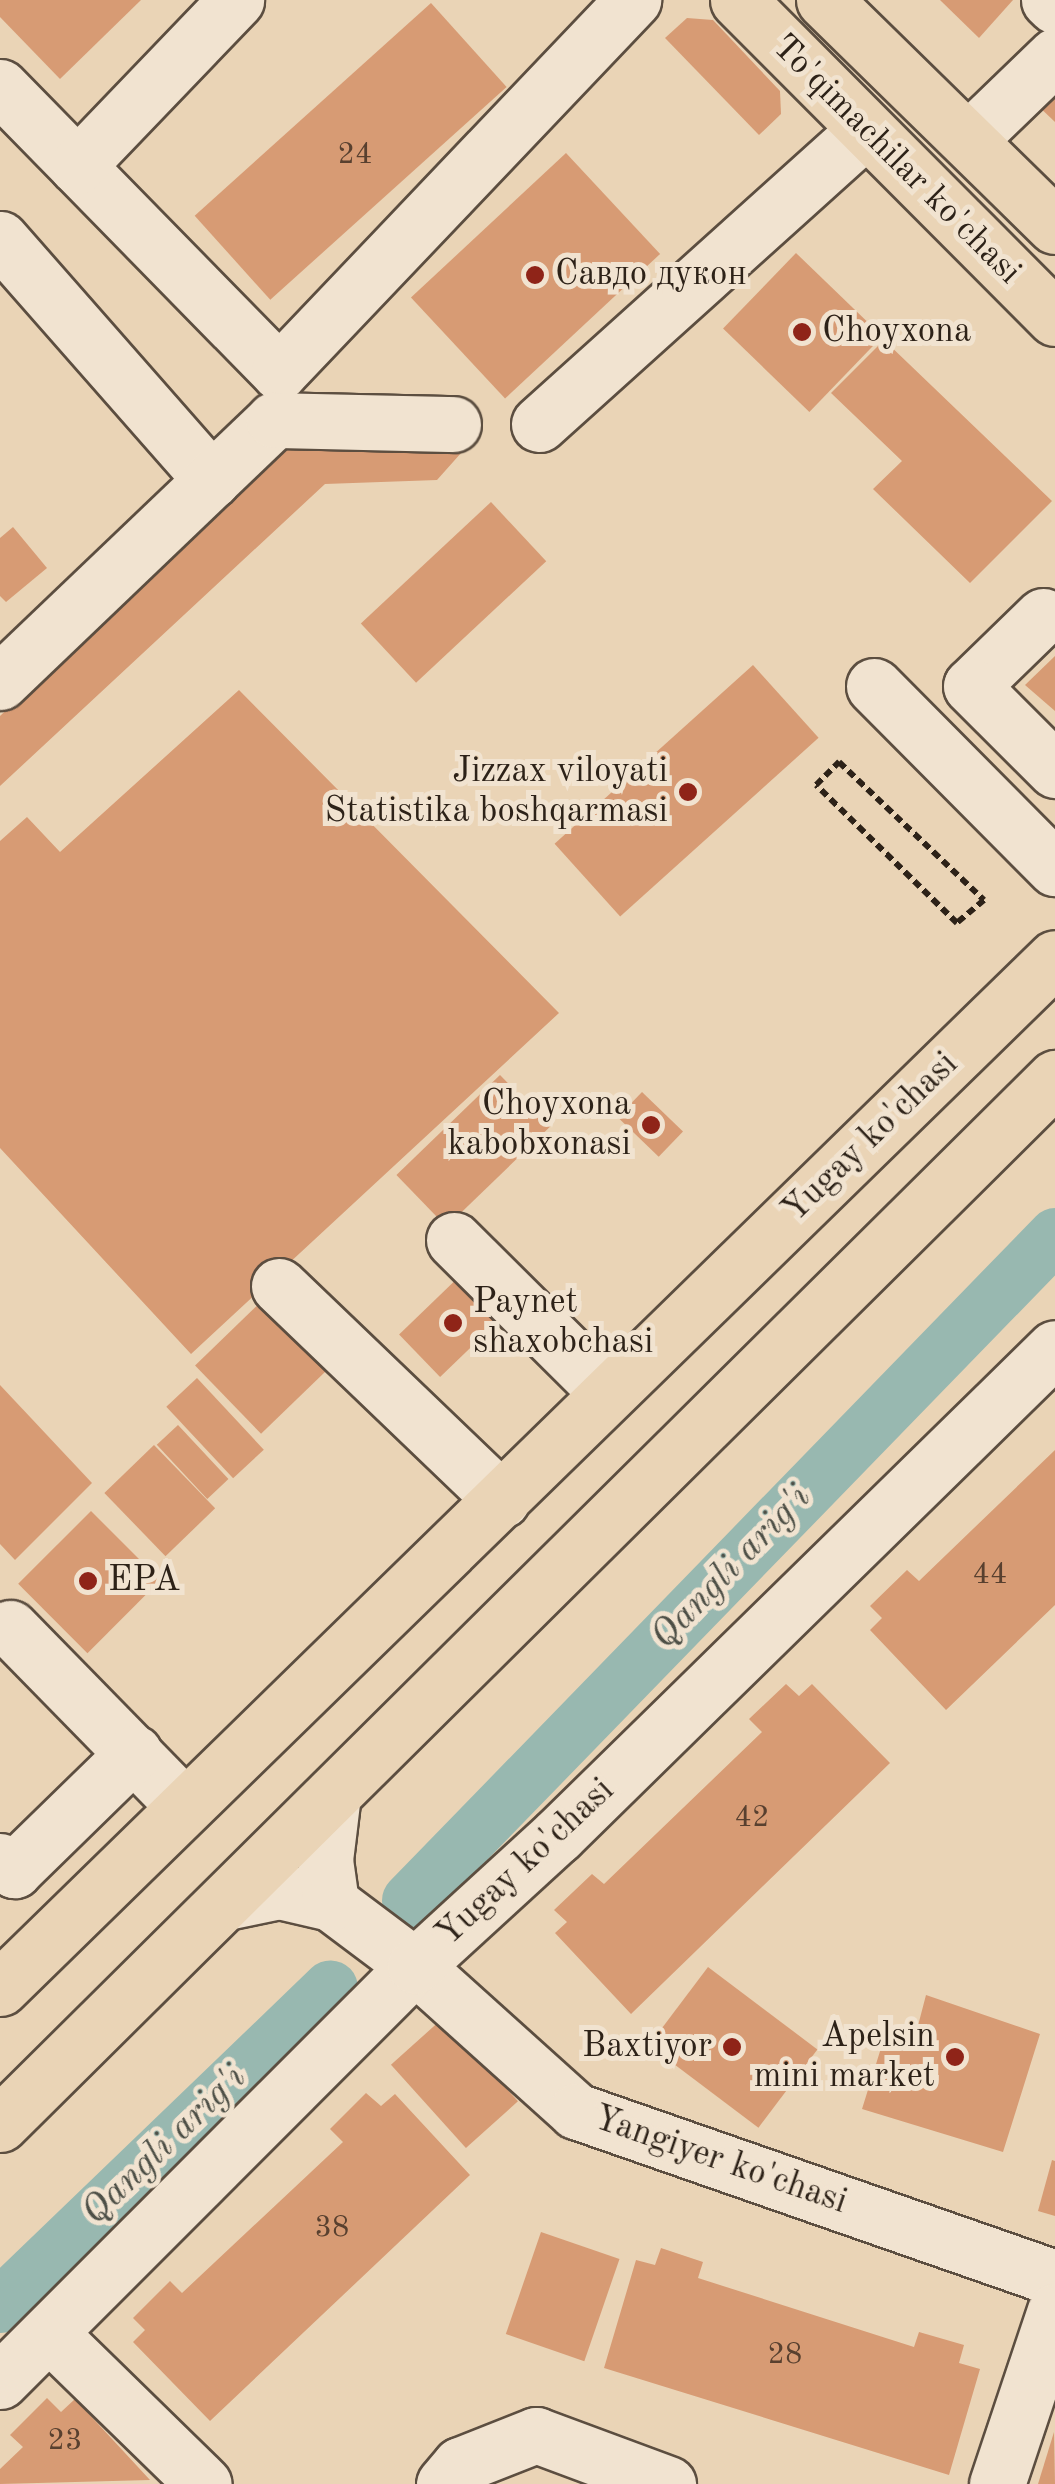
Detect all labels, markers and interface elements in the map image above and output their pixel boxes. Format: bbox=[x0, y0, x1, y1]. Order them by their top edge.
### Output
street label: To'qimachilar ko'chasi bbox=[763, 27, 1029, 293]
house number: 24 bbox=[338, 137, 372, 173]
place label: Cавдо дукон bbox=[555, 254, 747, 296]
marker: Cавдо дукон bbox=[524, 264, 546, 286]
place label: Choyxona bbox=[822, 311, 971, 353]
marker: Choyxona bbox=[791, 321, 813, 343]
place label: Jizzax viloyati Statistika boshqarmasi bbox=[324, 751, 668, 833]
marker: Jizzax viloyati Statistika boshqarmasi bbox=[677, 781, 699, 803]
street label: Yugay ko'chasi bbox=[775, 1044, 967, 1232]
place label: Choyxona kabobxonasi bbox=[448, 1084, 631, 1166]
marker: Choyxona kabobxonasi bbox=[640, 1114, 662, 1136]
place label: Paynet shaxobchasi bbox=[473, 1282, 653, 1364]
marker: Paynet shaxobchasi bbox=[442, 1312, 464, 1334]
water label: Qangli arig'i bbox=[642, 1476, 822, 1660]
house number: 44 bbox=[973, 1557, 1007, 1593]
place label: EPA bbox=[108, 1560, 180, 1602]
marker: EPA bbox=[77, 1570, 99, 1592]
street label: Yugay ko'chasi bbox=[429, 1770, 623, 1956]
house number: 42 bbox=[735, 1800, 769, 1836]
place label: Apelsin mini market bbox=[754, 2016, 935, 2098]
place label: Baxtiyor bbox=[582, 2026, 712, 2068]
marker: Baxtiyor bbox=[721, 2036, 743, 2058]
marker: Apelsin mini market bbox=[944, 2046, 966, 2068]
water label: Qangli arig'i bbox=[73, 2056, 257, 2236]
street label: Yangiyer ko'chasi bbox=[588, 2098, 852, 2224]
house number: 38 bbox=[315, 2210, 349, 2246]
house number: 28 bbox=[768, 2337, 802, 2373]
house number: 23 bbox=[48, 2423, 82, 2459]

